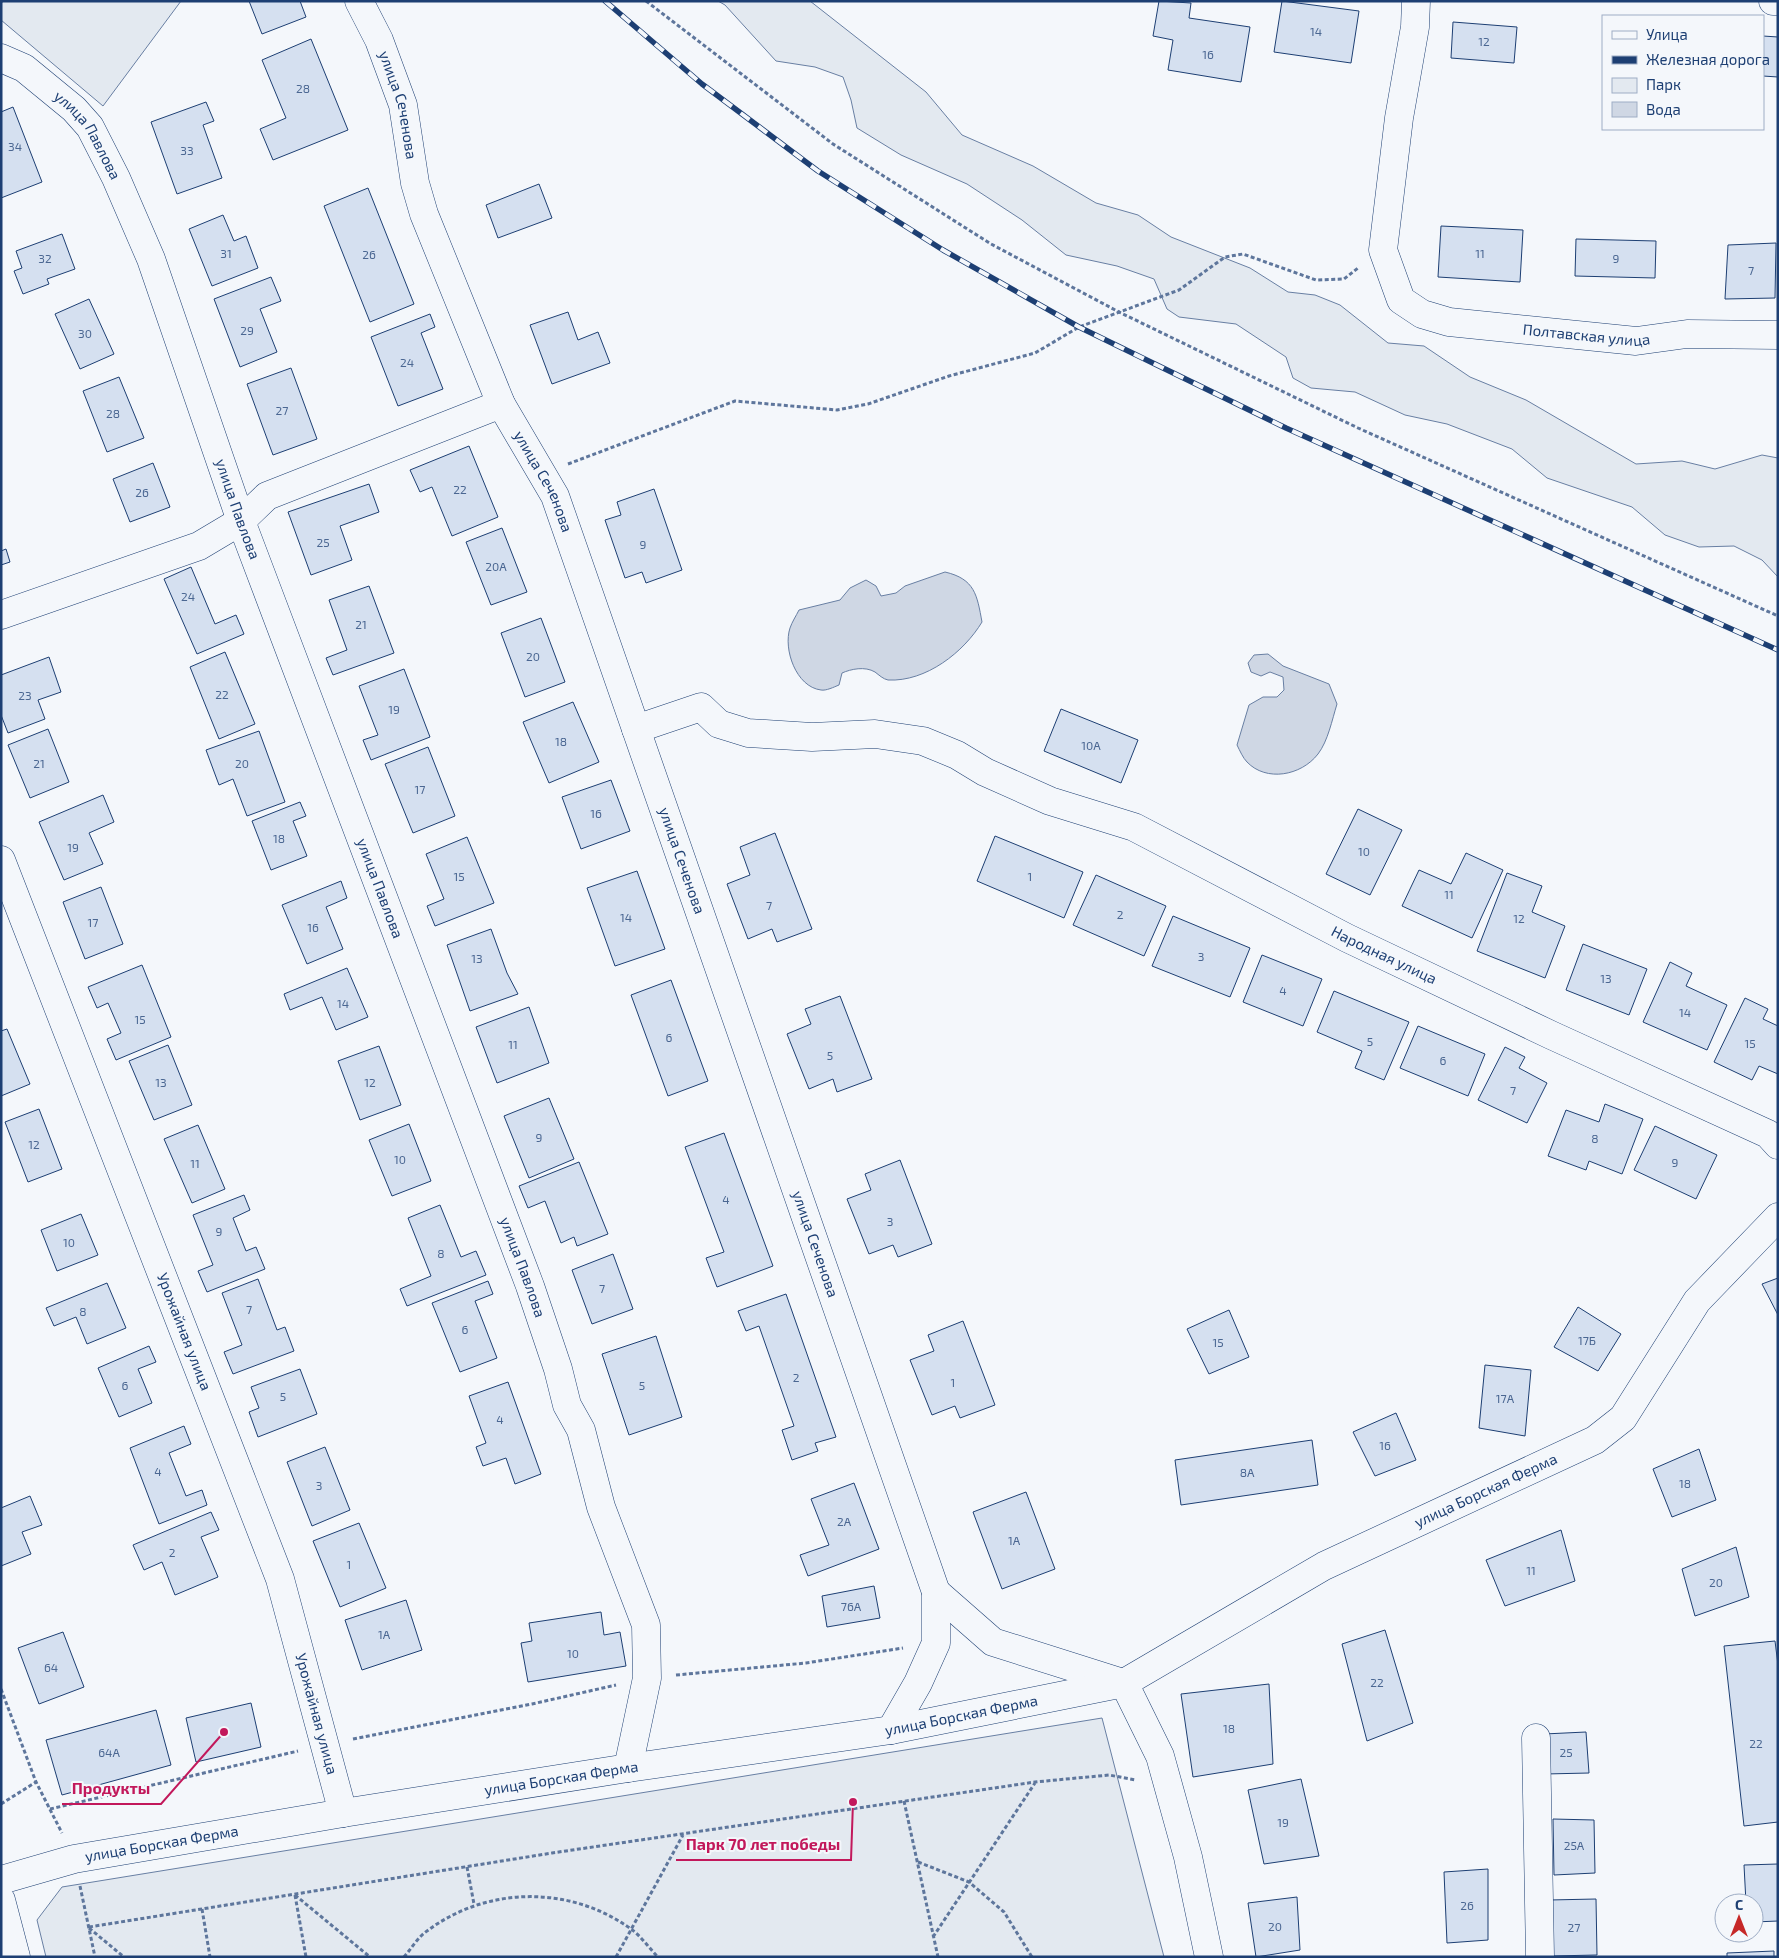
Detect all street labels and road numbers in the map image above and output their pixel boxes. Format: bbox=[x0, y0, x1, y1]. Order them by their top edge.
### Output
street label: улица Сеченова bbox=[375, 48, 421, 160]
street label: улица Павлова bbox=[50, 86, 125, 182]
street label: Полтавская улица bbox=[1522, 320, 1651, 349]
street label: улица Сеченова bbox=[510, 427, 577, 534]
street label: улица Павлова bbox=[211, 456, 265, 562]
street label: улица Сеченова bbox=[655, 804, 710, 916]
street label: улица Павлова bbox=[353, 835, 408, 941]
street label: Народная улица bbox=[1329, 921, 1440, 987]
street label: улица Сеченова bbox=[788, 1188, 843, 1300]
street label: улица Павлова bbox=[496, 1214, 550, 1320]
street label: Урожайная улица bbox=[154, 1270, 216, 1393]
street label: улица Борская Ферма bbox=[1411, 1449, 1560, 1532]
street label: Урожайная улица bbox=[292, 1651, 342, 1776]
street label: улица Борская Ферма bbox=[884, 1691, 1039, 1740]
street label: улица Борская Ферма bbox=[483, 1757, 639, 1800]
street label: улица Борская Ферма bbox=[83, 1821, 240, 1866]

